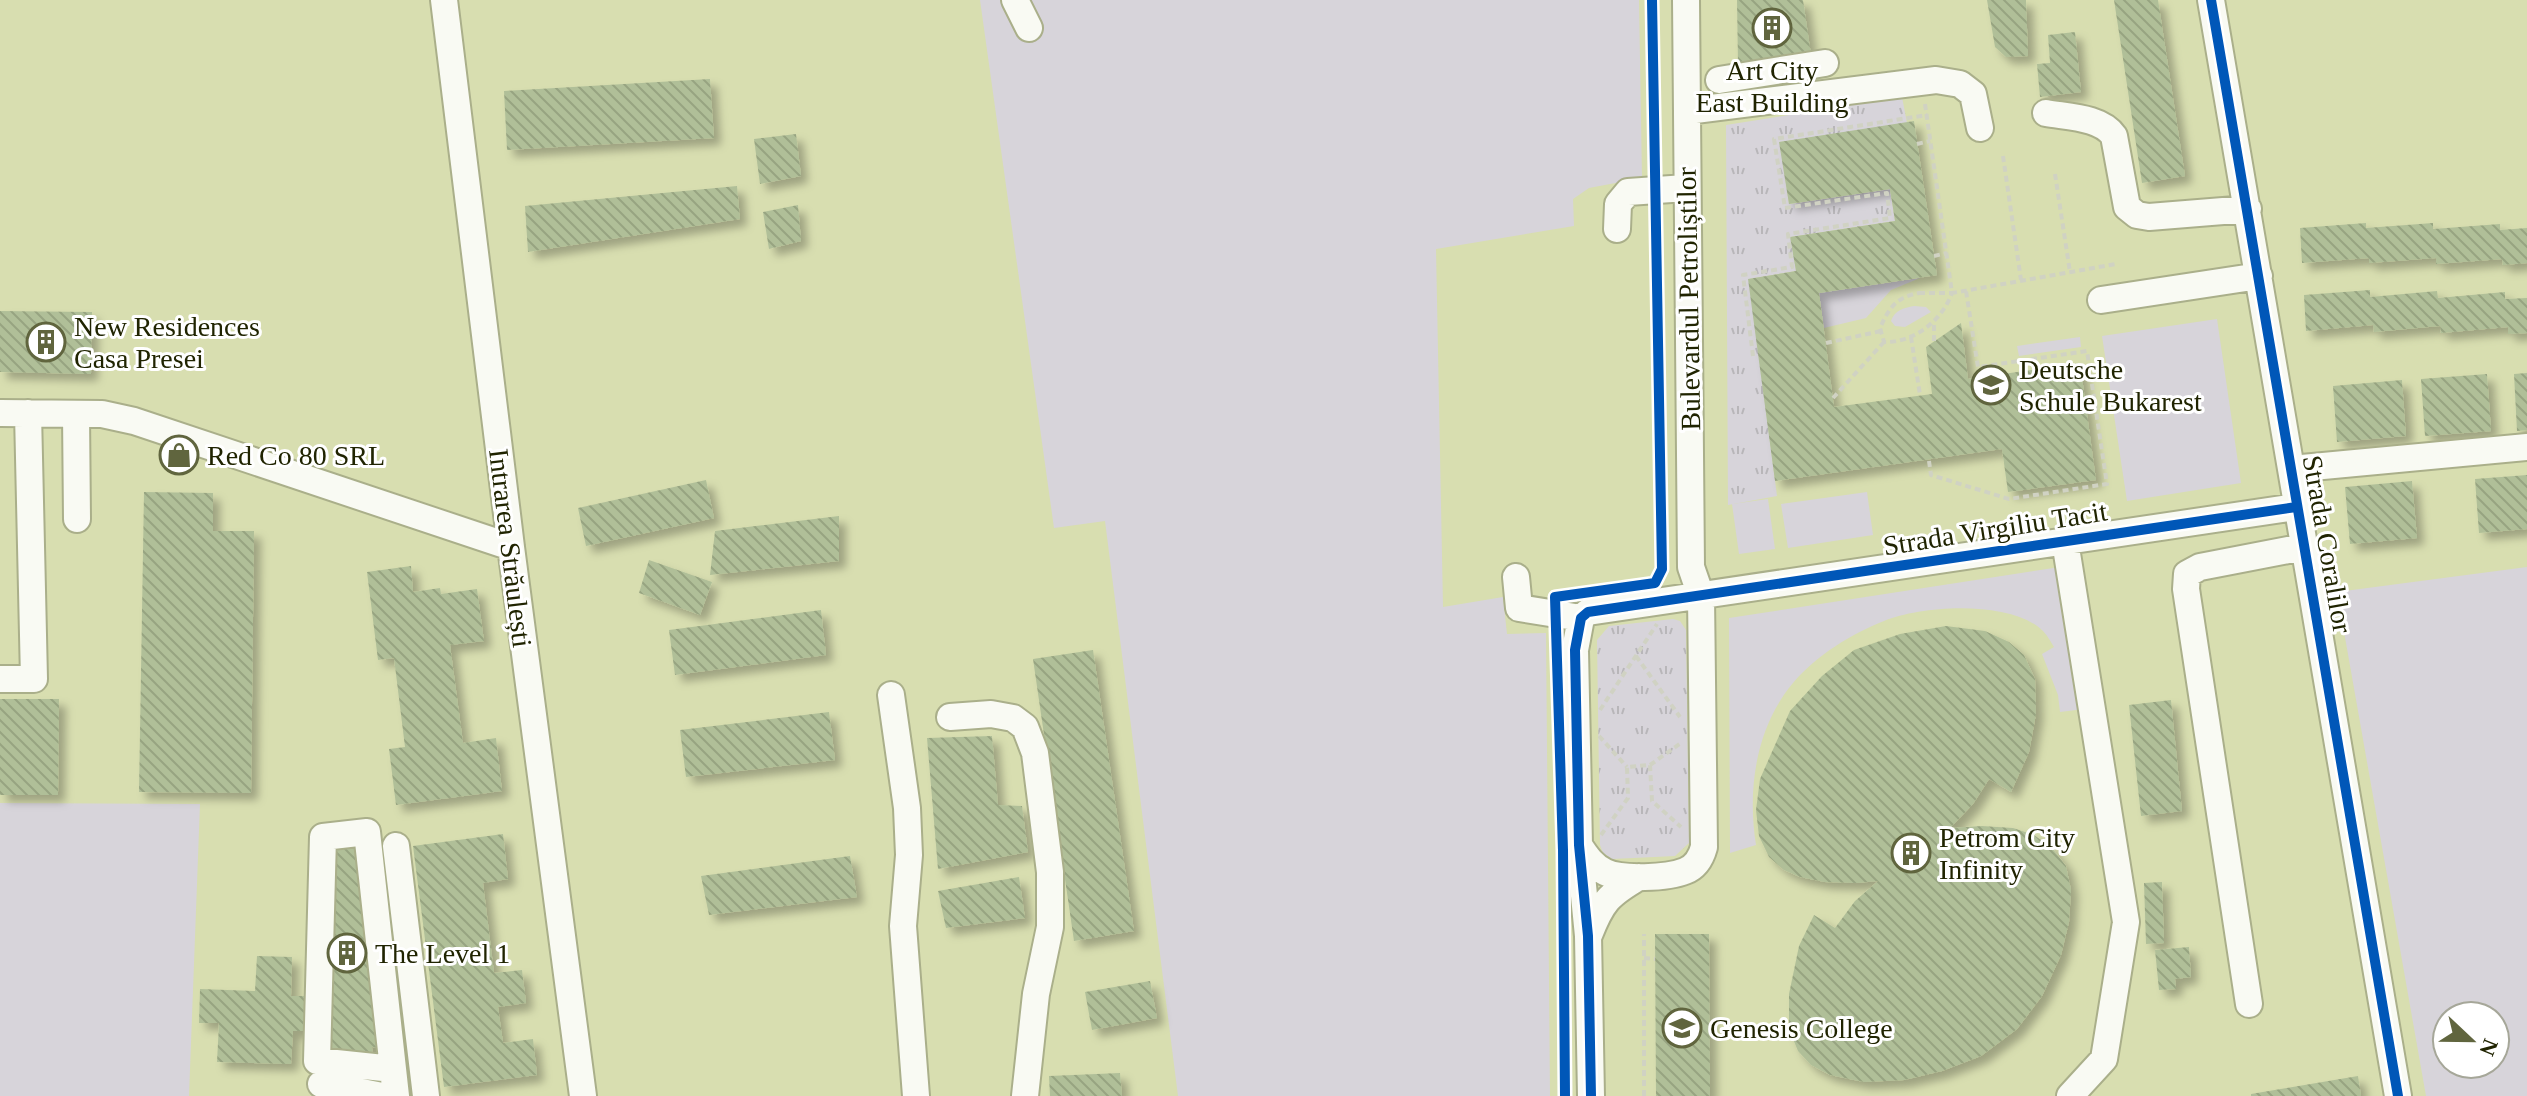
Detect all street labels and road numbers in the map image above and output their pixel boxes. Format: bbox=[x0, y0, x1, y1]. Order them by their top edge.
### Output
street label: Bulevardul Petroliștilor bbox=[1671, 166, 1706, 431]
street label: Intrarea Străulești bbox=[483, 447, 538, 649]
street label: Strada Coralilor bbox=[2297, 453, 2358, 636]
street label: Strada Virgiliu Tacit bbox=[1881, 495, 2110, 562]

